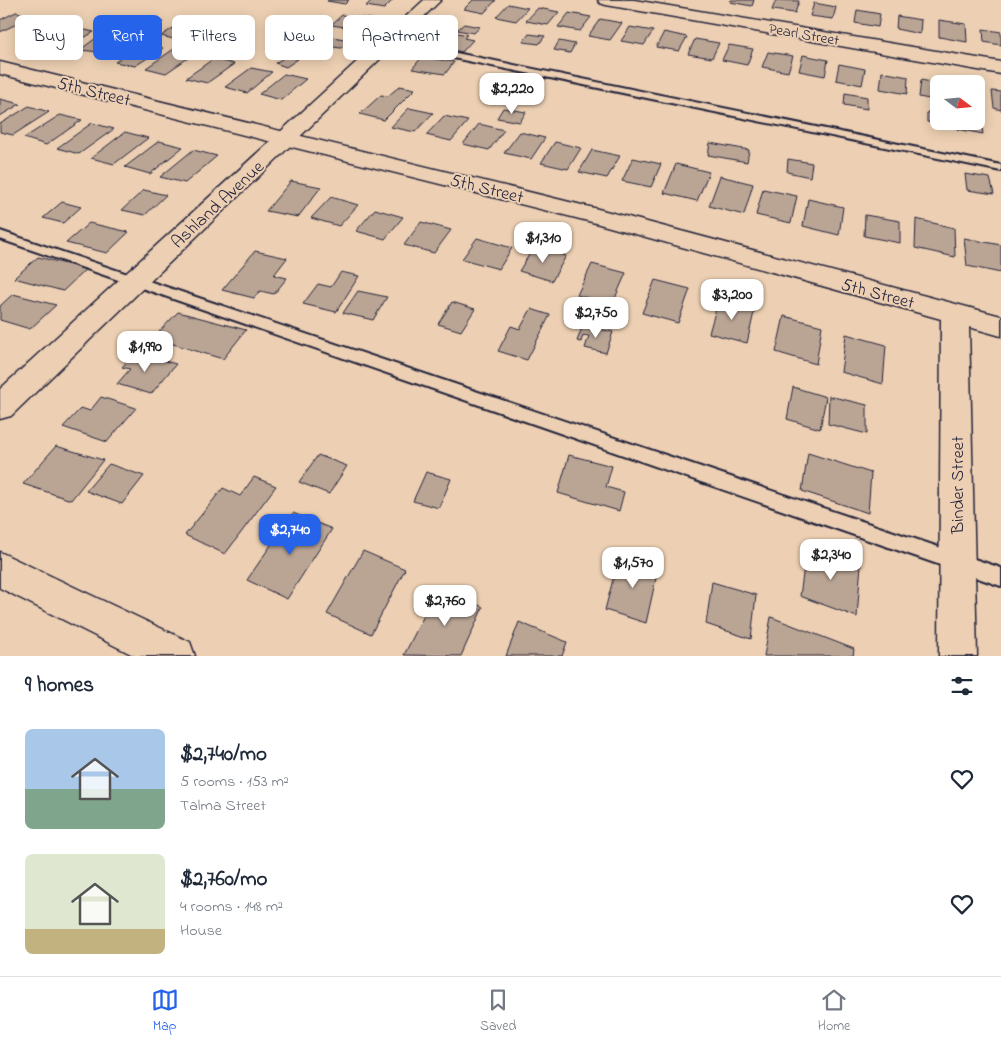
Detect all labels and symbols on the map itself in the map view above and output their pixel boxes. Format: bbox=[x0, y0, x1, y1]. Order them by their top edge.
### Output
street label: Pearl Street bbox=[767, 18, 841, 52]
street label: 5th Street bbox=[54, 71, 133, 115]
pin: $2,220 bbox=[471, 72, 553, 115]
north arrow bbox=[930, 75, 985, 130]
street label: Ashland Avenue bbox=[166, 155, 271, 256]
street label: 5th Street bbox=[447, 168, 526, 212]
pin: $1,310 bbox=[502, 222, 584, 264]
street label: 5th Street bbox=[838, 273, 917, 317]
pin: $3,200 bbox=[691, 278, 773, 321]
pin: $2,750 bbox=[555, 296, 637, 339]
pin: $1,990 bbox=[104, 330, 186, 373]
street label: Binder Street bbox=[946, 436, 972, 535]
pin: $2,740 bbox=[249, 514, 331, 556]
pin: $2,340 bbox=[790, 538, 872, 581]
pin: $1,570 bbox=[592, 546, 674, 589]
pin: $2,760 bbox=[404, 584, 486, 627]

